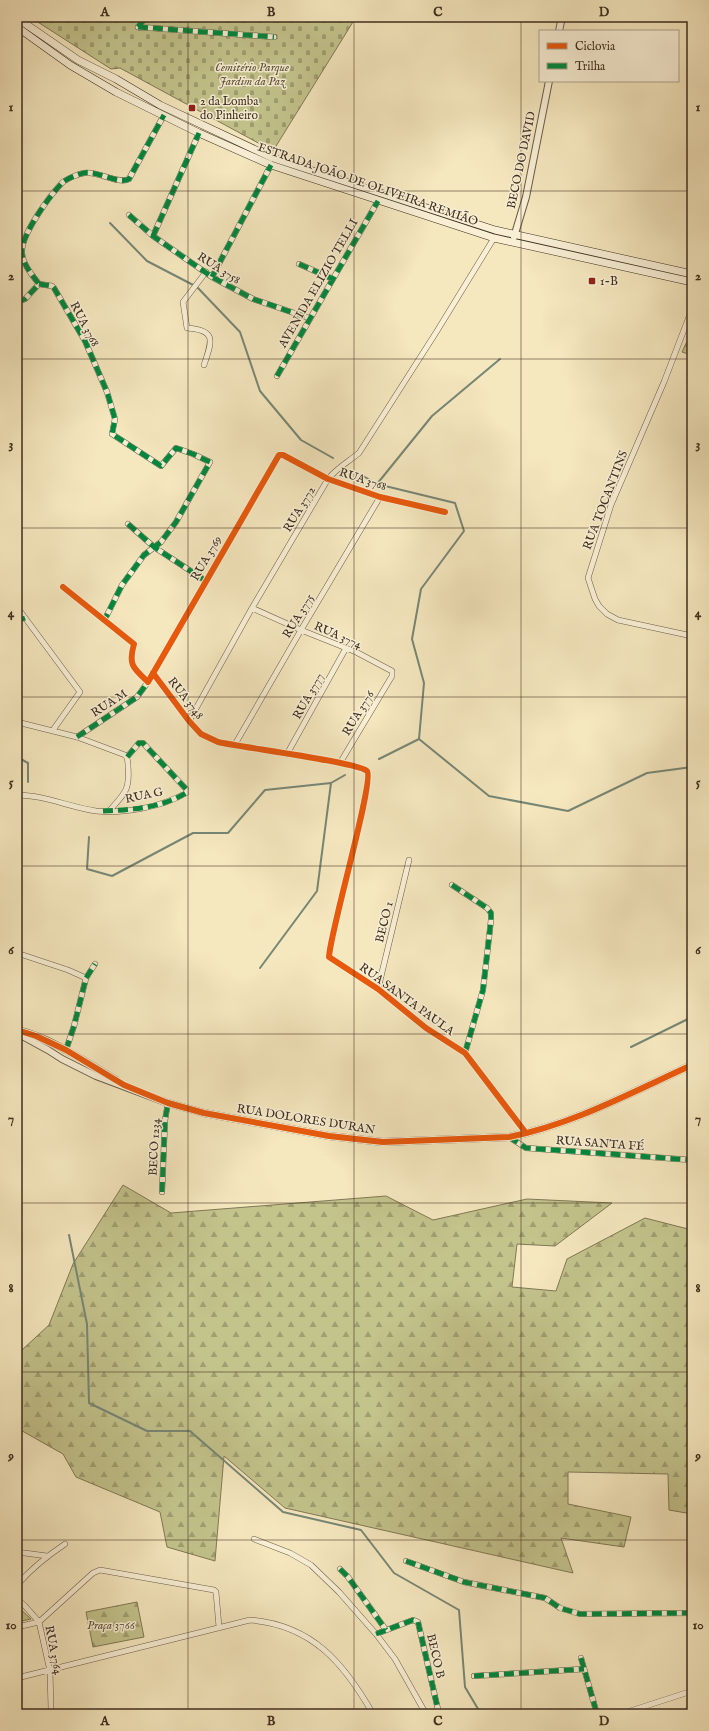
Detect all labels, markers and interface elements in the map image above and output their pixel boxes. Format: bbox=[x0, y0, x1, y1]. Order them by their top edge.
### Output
text: A bbox=[100, 4, 111, 21]
text: B bbox=[267, 4, 276, 21]
text: C bbox=[433, 4, 443, 21]
text: D bbox=[599, 4, 610, 21]
legend bbox=[539, 30, 679, 82]
text: Ciclovia bbox=[575, 39, 616, 54]
text: Trilha bbox=[575, 59, 606, 74]
park label: Cemitério Parque Jardim da Paz bbox=[215, 60, 289, 89]
place label: 2 da Lomba do Pinheiro bbox=[200, 94, 259, 123]
text: 1 bbox=[9, 99, 14, 116]
text: 1 bbox=[696, 99, 701, 116]
marker: 2 da Lomba do Pinheiro bbox=[187, 103, 197, 113]
street label: BECO DO DAVID bbox=[504, 110, 539, 210]
street label: ESTRADA JOÃO DE OLIVEIRA REMIÃO bbox=[255, 139, 480, 230]
street label: AVENIDA ELIZIO TELLI bbox=[275, 216, 362, 351]
street label: RUA 3758 bbox=[194, 249, 243, 288]
text: 2 bbox=[8, 268, 14, 285]
text: 2 bbox=[695, 268, 701, 285]
place label: 1-B bbox=[600, 274, 618, 289]
marker: 1-B bbox=[587, 276, 597, 286]
street label: RUA 3768 bbox=[66, 299, 103, 350]
text: 3 bbox=[9, 436, 14, 453]
text: 3 bbox=[696, 436, 701, 453]
street label: RUA TOCANTINS bbox=[580, 448, 631, 552]
street label: RUA 3768 bbox=[337, 465, 389, 494]
street label: RUA 3772 bbox=[280, 483, 319, 535]
street label: RUA 3769 bbox=[188, 533, 225, 583]
street label: RUA 3775 bbox=[279, 591, 318, 641]
text: 4 bbox=[8, 605, 15, 622]
text: 4 bbox=[695, 605, 702, 622]
street label: RUA 3774 bbox=[312, 619, 364, 652]
street label: RUA 3777 bbox=[290, 671, 327, 722]
street label: RUA 3748 bbox=[164, 674, 207, 723]
street label: RUA M bbox=[88, 686, 130, 721]
street label: RUA 3776 bbox=[339, 687, 378, 738]
text: 5 bbox=[9, 774, 14, 791]
text: 5 bbox=[696, 774, 701, 791]
street label: RUA G bbox=[124, 784, 165, 807]
street label: BECO 1 bbox=[372, 900, 397, 944]
text: 6 bbox=[8, 942, 14, 959]
text: 6 bbox=[695, 942, 701, 959]
street label: RUA SANTA PAULA bbox=[356, 960, 458, 1039]
street label: RUA DOLORES DURAN bbox=[236, 1101, 377, 1138]
text: 7 bbox=[8, 1111, 14, 1128]
text: 7 bbox=[695, 1111, 701, 1128]
street label: BECO 1234 bbox=[145, 1118, 164, 1176]
street label: RUA SANTA FÉ bbox=[555, 1132, 645, 1154]
text: 8 bbox=[8, 1280, 14, 1297]
text: 8 bbox=[695, 1280, 701, 1297]
text: 9 bbox=[7, 1448, 14, 1465]
text: 9 bbox=[694, 1448, 701, 1465]
text: 10 bbox=[5, 1617, 17, 1634]
text: 10 bbox=[692, 1617, 704, 1634]
park label: Praça 3766 bbox=[87, 1618, 136, 1633]
street label: RUA 3764 bbox=[41, 1624, 66, 1676]
street label: BECO B bbox=[423, 1632, 448, 1680]
text: A bbox=[100, 1713, 111, 1730]
text: B bbox=[267, 1713, 276, 1730]
text: C bbox=[433, 1713, 443, 1730]
text: D bbox=[599, 1713, 610, 1730]

